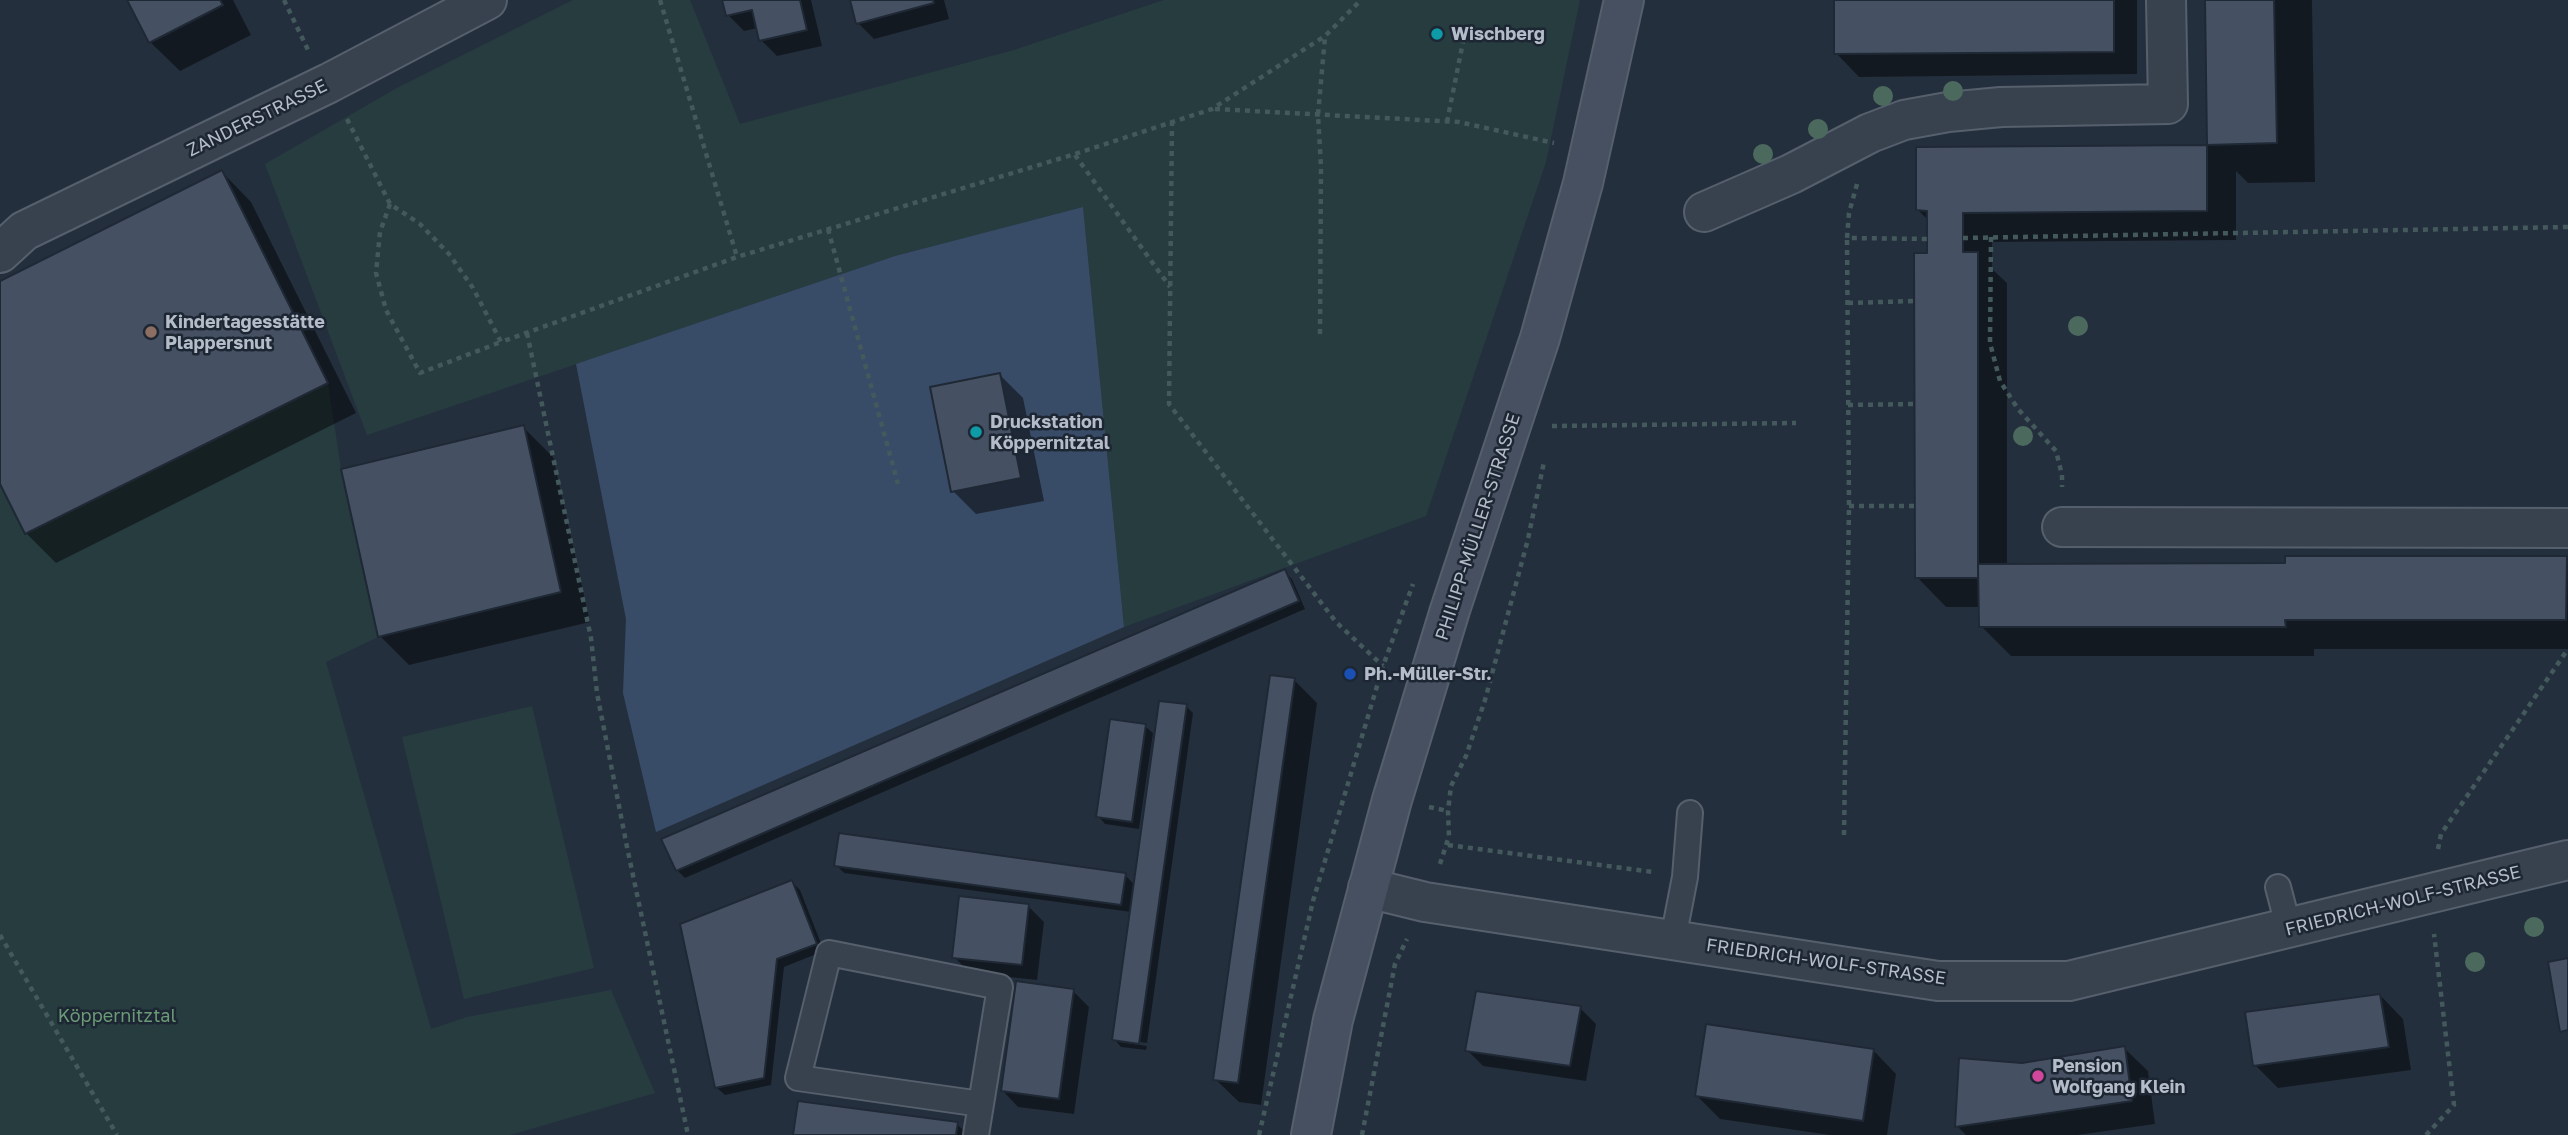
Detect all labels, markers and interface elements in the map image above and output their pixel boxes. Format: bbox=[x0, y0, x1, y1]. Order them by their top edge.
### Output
place label: Wischberg bbox=[1451, 23, 1545, 45]
marker: Wischberg bbox=[1429, 26, 1445, 42]
street label: ZANDERSTRASSE bbox=[184, 75, 330, 161]
place label: Kindertagesstätte Plappersnut bbox=[165, 311, 325, 354]
marker: Kindertagesstätte Plappersnut bbox=[143, 324, 159, 340]
place label: Druckstation Köppernitztal bbox=[990, 411, 1110, 453]
street label: PHILIPP-MÜLLER-STRASSE bbox=[1431, 411, 1525, 643]
marker: Druckstation Köppernitztal bbox=[968, 424, 984, 440]
place label: Ph.-Müller-Str. bbox=[1364, 663, 1492, 685]
marker: Ph.-Müller-Str. bbox=[1342, 666, 1358, 682]
street label: FRIEDRICH-WOLF-STRASSE bbox=[2283, 861, 2523, 941]
street label: FRIEDRICH-WOLF-STRASSE bbox=[1705, 934, 1947, 990]
park label: Köppernitztal bbox=[58, 1005, 176, 1027]
place label: Pension Wolfgang Klein bbox=[2052, 1055, 2185, 1098]
marker: Pension Wolfgang Klein bbox=[2030, 1068, 2046, 1084]

